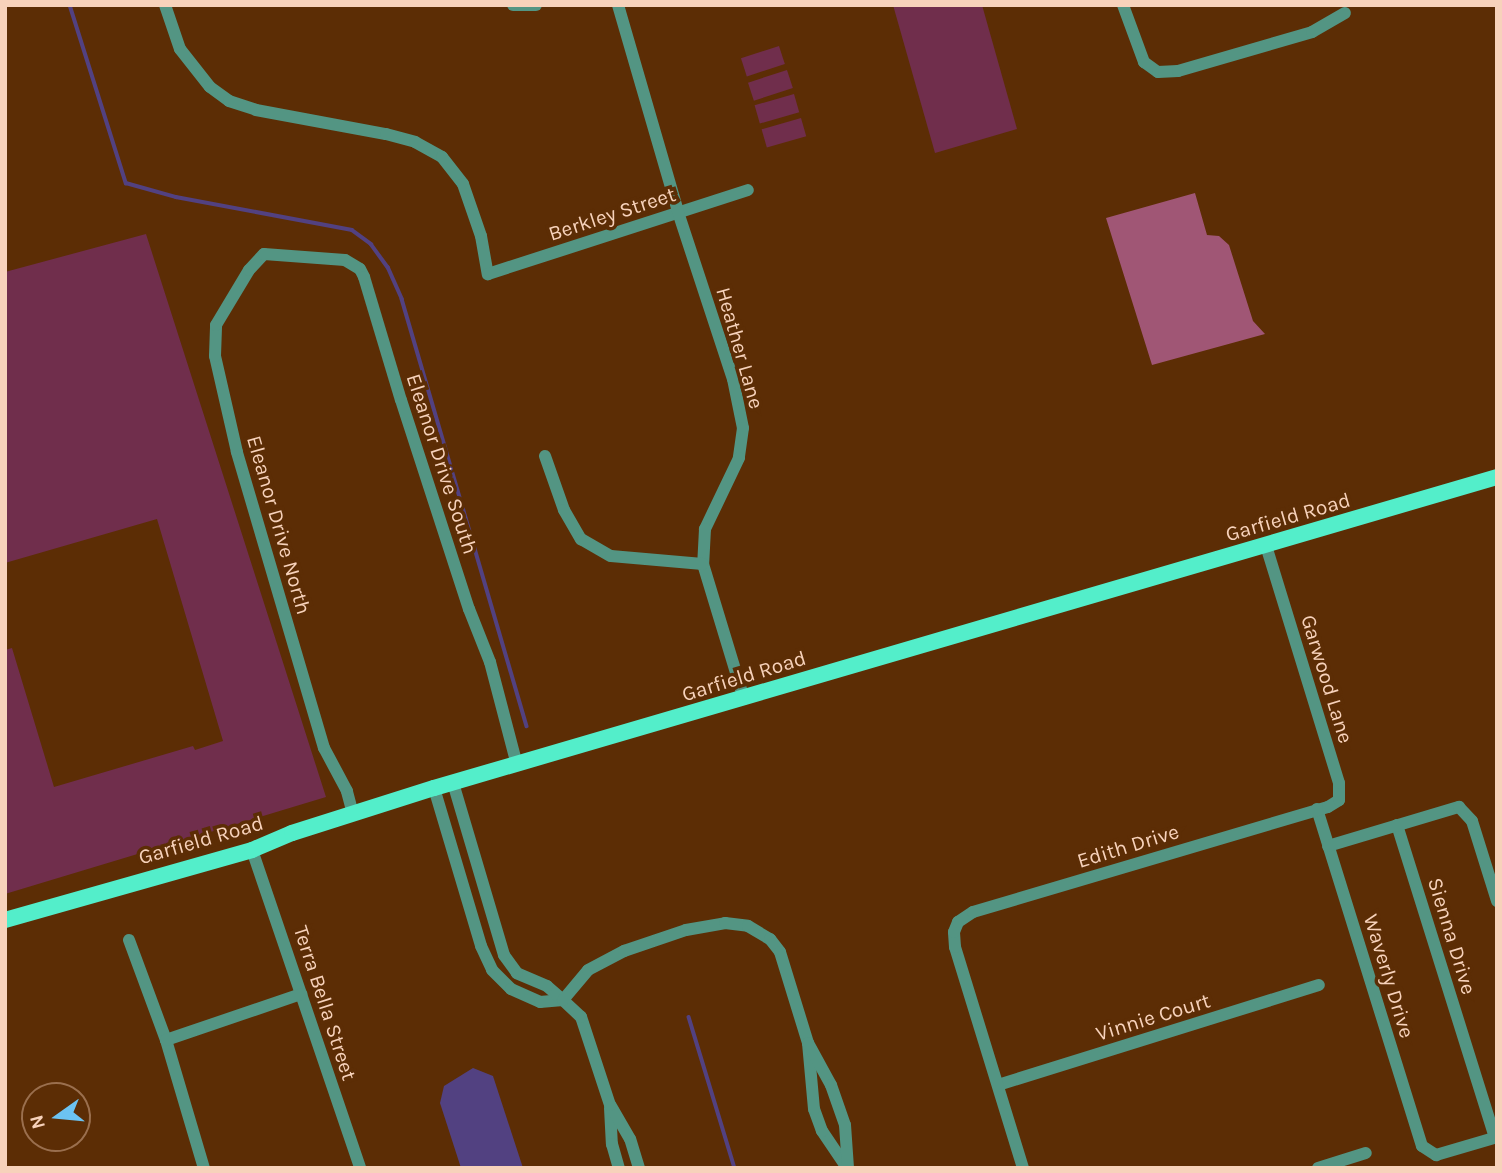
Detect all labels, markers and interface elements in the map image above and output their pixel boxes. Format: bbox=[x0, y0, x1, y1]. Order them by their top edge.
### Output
street label: Berkley Street bbox=[545, 182, 679, 246]
street label: Heather Lane bbox=[711, 284, 769, 412]
street label: Eleanor Drive South bbox=[401, 371, 483, 557]
street label: Eleanor Drive North bbox=[241, 433, 317, 617]
street label: Garfield Road bbox=[1223, 487, 1353, 547]
street label: Garwood Lane bbox=[1295, 612, 1359, 746]
street label: Garfield Road bbox=[679, 645, 809, 707]
street label: Garfield Road bbox=[136, 810, 266, 870]
street label: Edith Drive bbox=[1074, 819, 1182, 873]
street label: Sienna Drive bbox=[1422, 875, 1482, 997]
street label: Waverly Drive bbox=[1358, 911, 1420, 1041]
street label: Terra Bella Street bbox=[288, 922, 362, 1084]
street label: Vinnie Court bbox=[1093, 988, 1213, 1046]
north arrow bbox=[21, 1082, 91, 1152]
text: N bbox=[25, 1112, 50, 1131]

